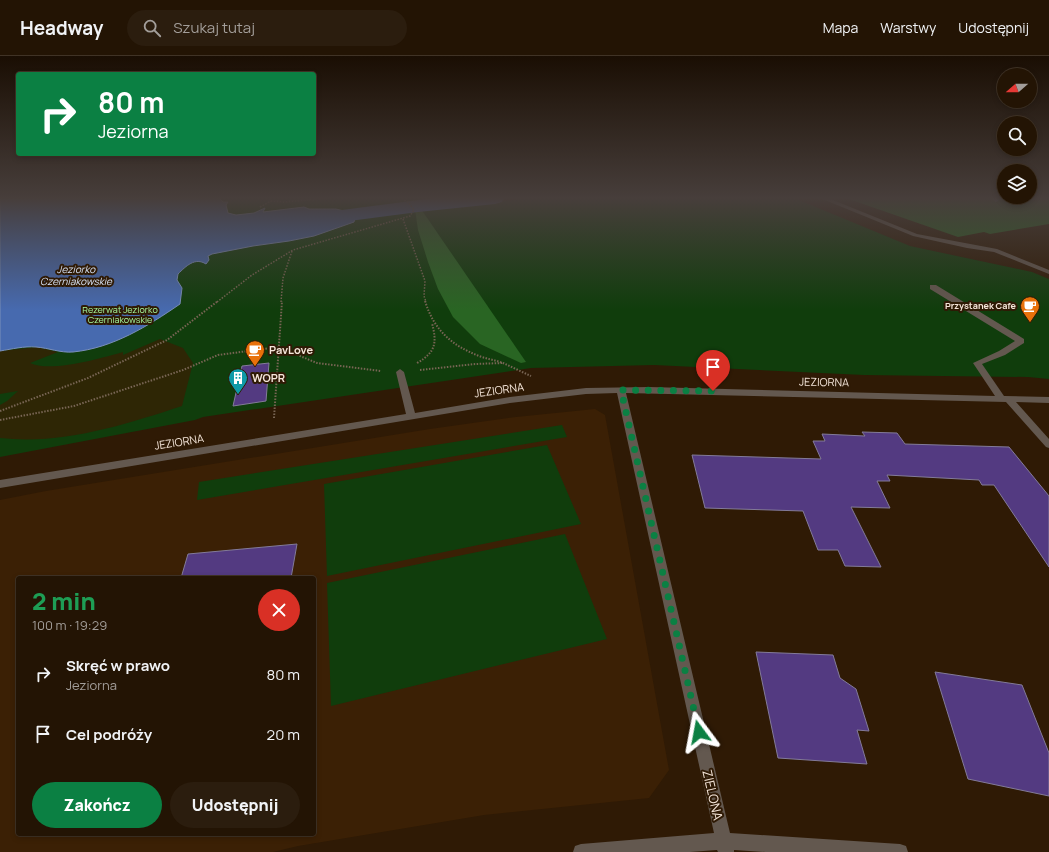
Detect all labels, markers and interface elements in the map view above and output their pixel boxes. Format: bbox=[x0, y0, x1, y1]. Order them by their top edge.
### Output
search box bbox=[127, 10, 407, 46]
text: Headway bbox=[20, 15, 103, 41]
icon: search bbox=[141, 17, 163, 39]
text: Szukaj tutaj bbox=[173, 17, 255, 38]
text: Mapa bbox=[823, 18, 858, 37]
text: Warstwy bbox=[880, 18, 936, 37]
text: Udostępnij bbox=[958, 18, 1029, 37]
north arrow bbox=[997, 68, 1037, 108]
map controls bbox=[997, 68, 1037, 204]
text: 80 m bbox=[98, 83, 164, 121]
icon: right bbox=[32, 88, 84, 140]
button: search bbox=[997, 116, 1037, 156]
text: Jeziorna bbox=[98, 119, 168, 143]
button: layers bbox=[997, 164, 1037, 204]
water label: Jeziorko Czerniakowskie bbox=[40, 262, 113, 288]
cafe icon: Przystanek Cafe bbox=[1019, 295, 1041, 323]
place label: Przystanek Cafe bbox=[945, 299, 1017, 312]
park label: Rezerwat Jeziorko Czerniakowskie bbox=[82, 303, 158, 326]
cafe icon: PavLove bbox=[244, 339, 266, 367]
place label: PavLove bbox=[269, 342, 313, 357]
pin bbox=[696, 350, 730, 391]
icon: arrive bbox=[702, 356, 724, 378]
building icon: WOPR bbox=[227, 367, 249, 395]
place label: WOPR bbox=[252, 370, 285, 385]
street label: JEZIORNA bbox=[799, 374, 849, 389]
street label: JEZIORNA bbox=[473, 379, 525, 400]
street label: JEZIORNA bbox=[153, 430, 205, 453]
text: 2 min bbox=[32, 584, 96, 617]
button: close bbox=[258, 589, 300, 631]
text: 100 m · 19:29 bbox=[32, 616, 107, 634]
text: Skręć w prawo bbox=[66, 655, 170, 676]
icon: right bbox=[32, 663, 54, 685]
text: 80 m bbox=[266, 664, 300, 685]
text: Jeziorna bbox=[66, 676, 117, 694]
position arrow bbox=[678, 711, 720, 753]
icon: arrive bbox=[32, 723, 54, 745]
text: Cel podróży bbox=[66, 724, 152, 745]
text: 20 m bbox=[267, 724, 300, 745]
street label: ZIELONA bbox=[698, 768, 728, 822]
button: Zakończ bbox=[32, 782, 162, 828]
button: Udostępnij bbox=[170, 782, 300, 828]

